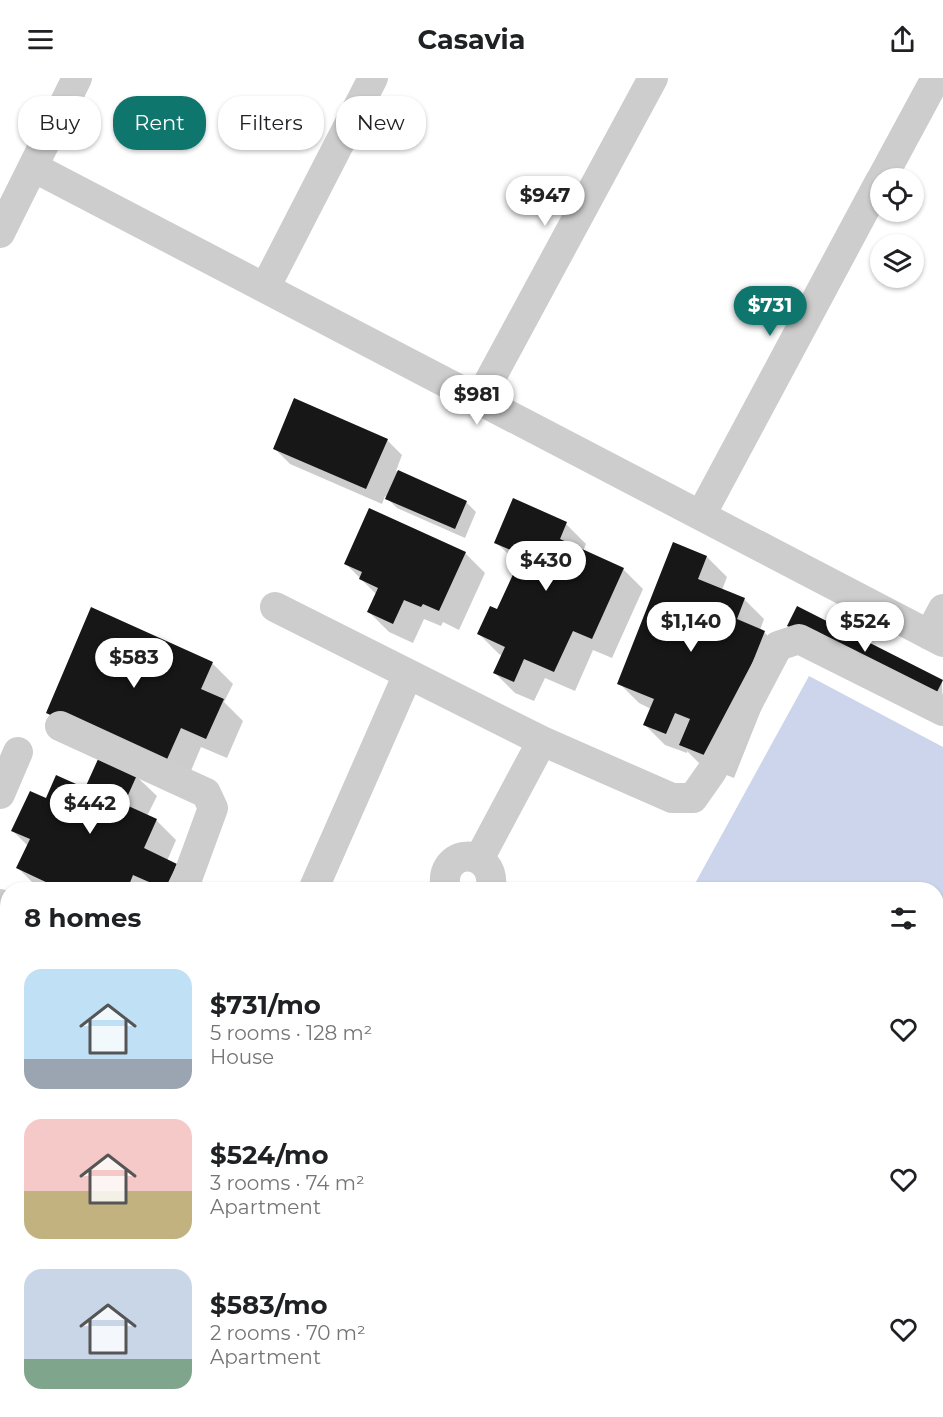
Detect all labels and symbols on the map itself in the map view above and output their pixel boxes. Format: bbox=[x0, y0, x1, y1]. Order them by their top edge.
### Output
pin: $947 bbox=[509, 176, 581, 227]
pin: $731 bbox=[734, 286, 806, 337]
pin: $981 bbox=[441, 375, 513, 426]
pin: $430 bbox=[510, 541, 582, 592]
pin: $1,140 bbox=[642, 602, 740, 653]
pin: $524 bbox=[829, 602, 901, 653]
pin: $583 bbox=[98, 638, 170, 689]
pin: $442 bbox=[54, 784, 126, 835]

